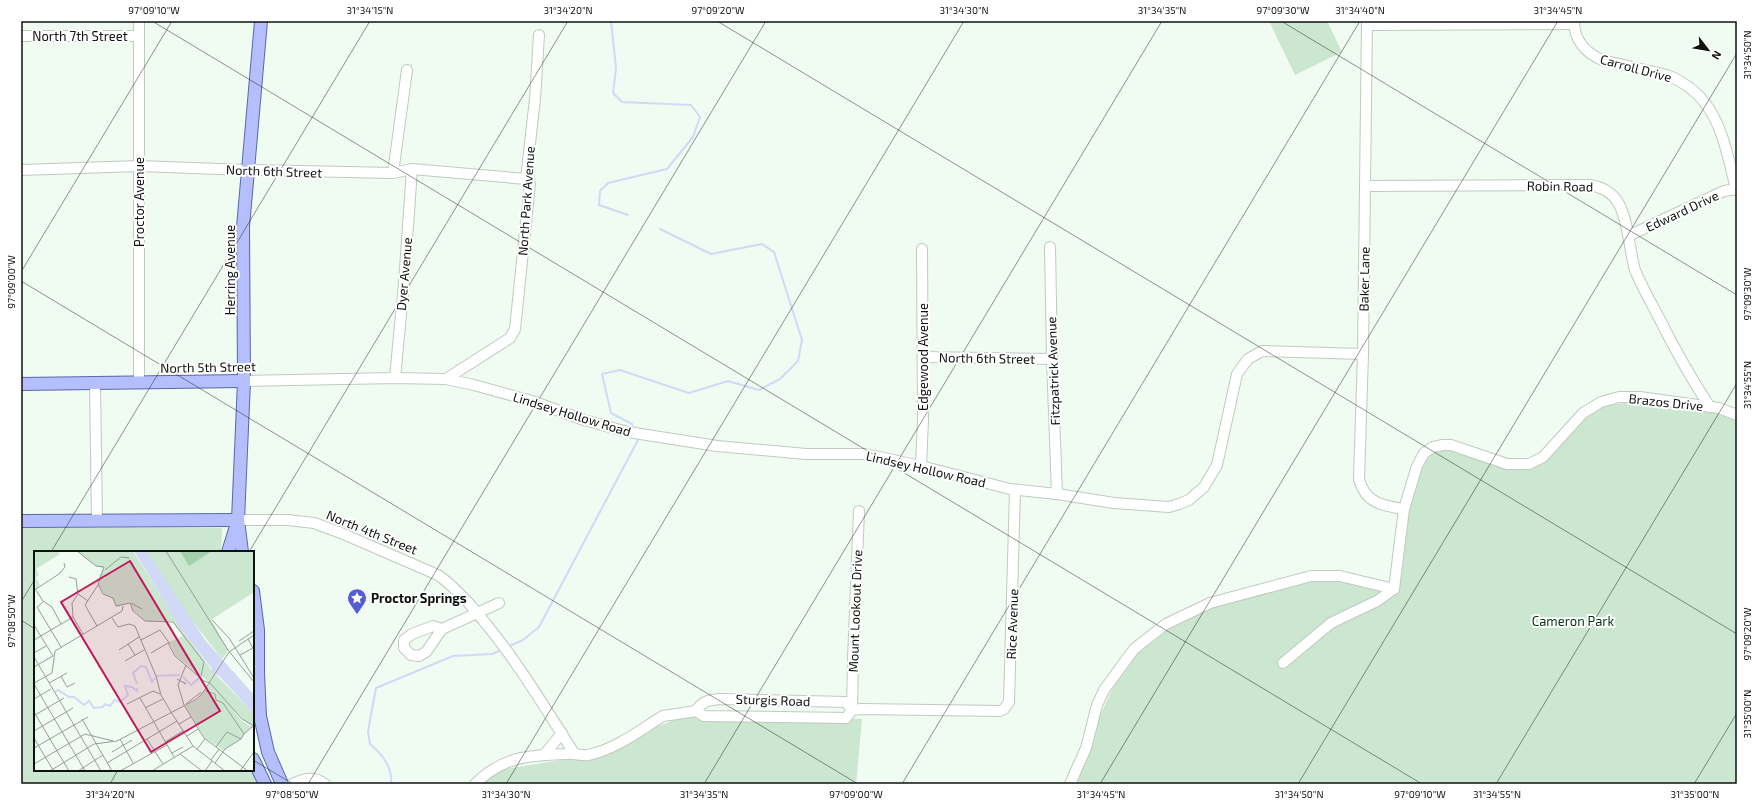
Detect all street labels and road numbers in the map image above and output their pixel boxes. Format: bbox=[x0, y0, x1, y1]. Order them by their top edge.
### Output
street label: North 7th Street bbox=[32, 28, 128, 44]
street label: Carroll Drive bbox=[1598, 51, 1674, 85]
street label: North Park Avenue bbox=[514, 146, 538, 256]
street label: Proctor Avenue bbox=[131, 157, 147, 247]
street label: North 6th Street bbox=[226, 161, 322, 181]
street label: Robin Road bbox=[1527, 177, 1593, 195]
street label: Edward Drive bbox=[1643, 187, 1721, 235]
street label: Herring Avenue bbox=[222, 225, 238, 315]
street label: Dyer Avenue bbox=[393, 237, 415, 311]
street label: Baker Lane bbox=[1355, 246, 1373, 312]
street label: Edgewood Avenue bbox=[915, 303, 931, 411]
street label: Fitzpatrick Avenue bbox=[1043, 316, 1063, 426]
street label: North 6th Street bbox=[939, 349, 1035, 367]
street label: North 5th Street bbox=[160, 358, 256, 376]
street label: Lindsey Hollow Road bbox=[511, 388, 633, 440]
street label: Brazos Drive bbox=[1628, 390, 1704, 414]
street label: Lindsey Hollow Road bbox=[865, 447, 987, 491]
street label: North 4th Street bbox=[324, 506, 420, 558]
street label: Mount Lookout Drive bbox=[845, 549, 865, 673]
street label: Rice Avenue bbox=[1003, 588, 1021, 660]
street label: Sturgis Road bbox=[735, 691, 811, 709]

